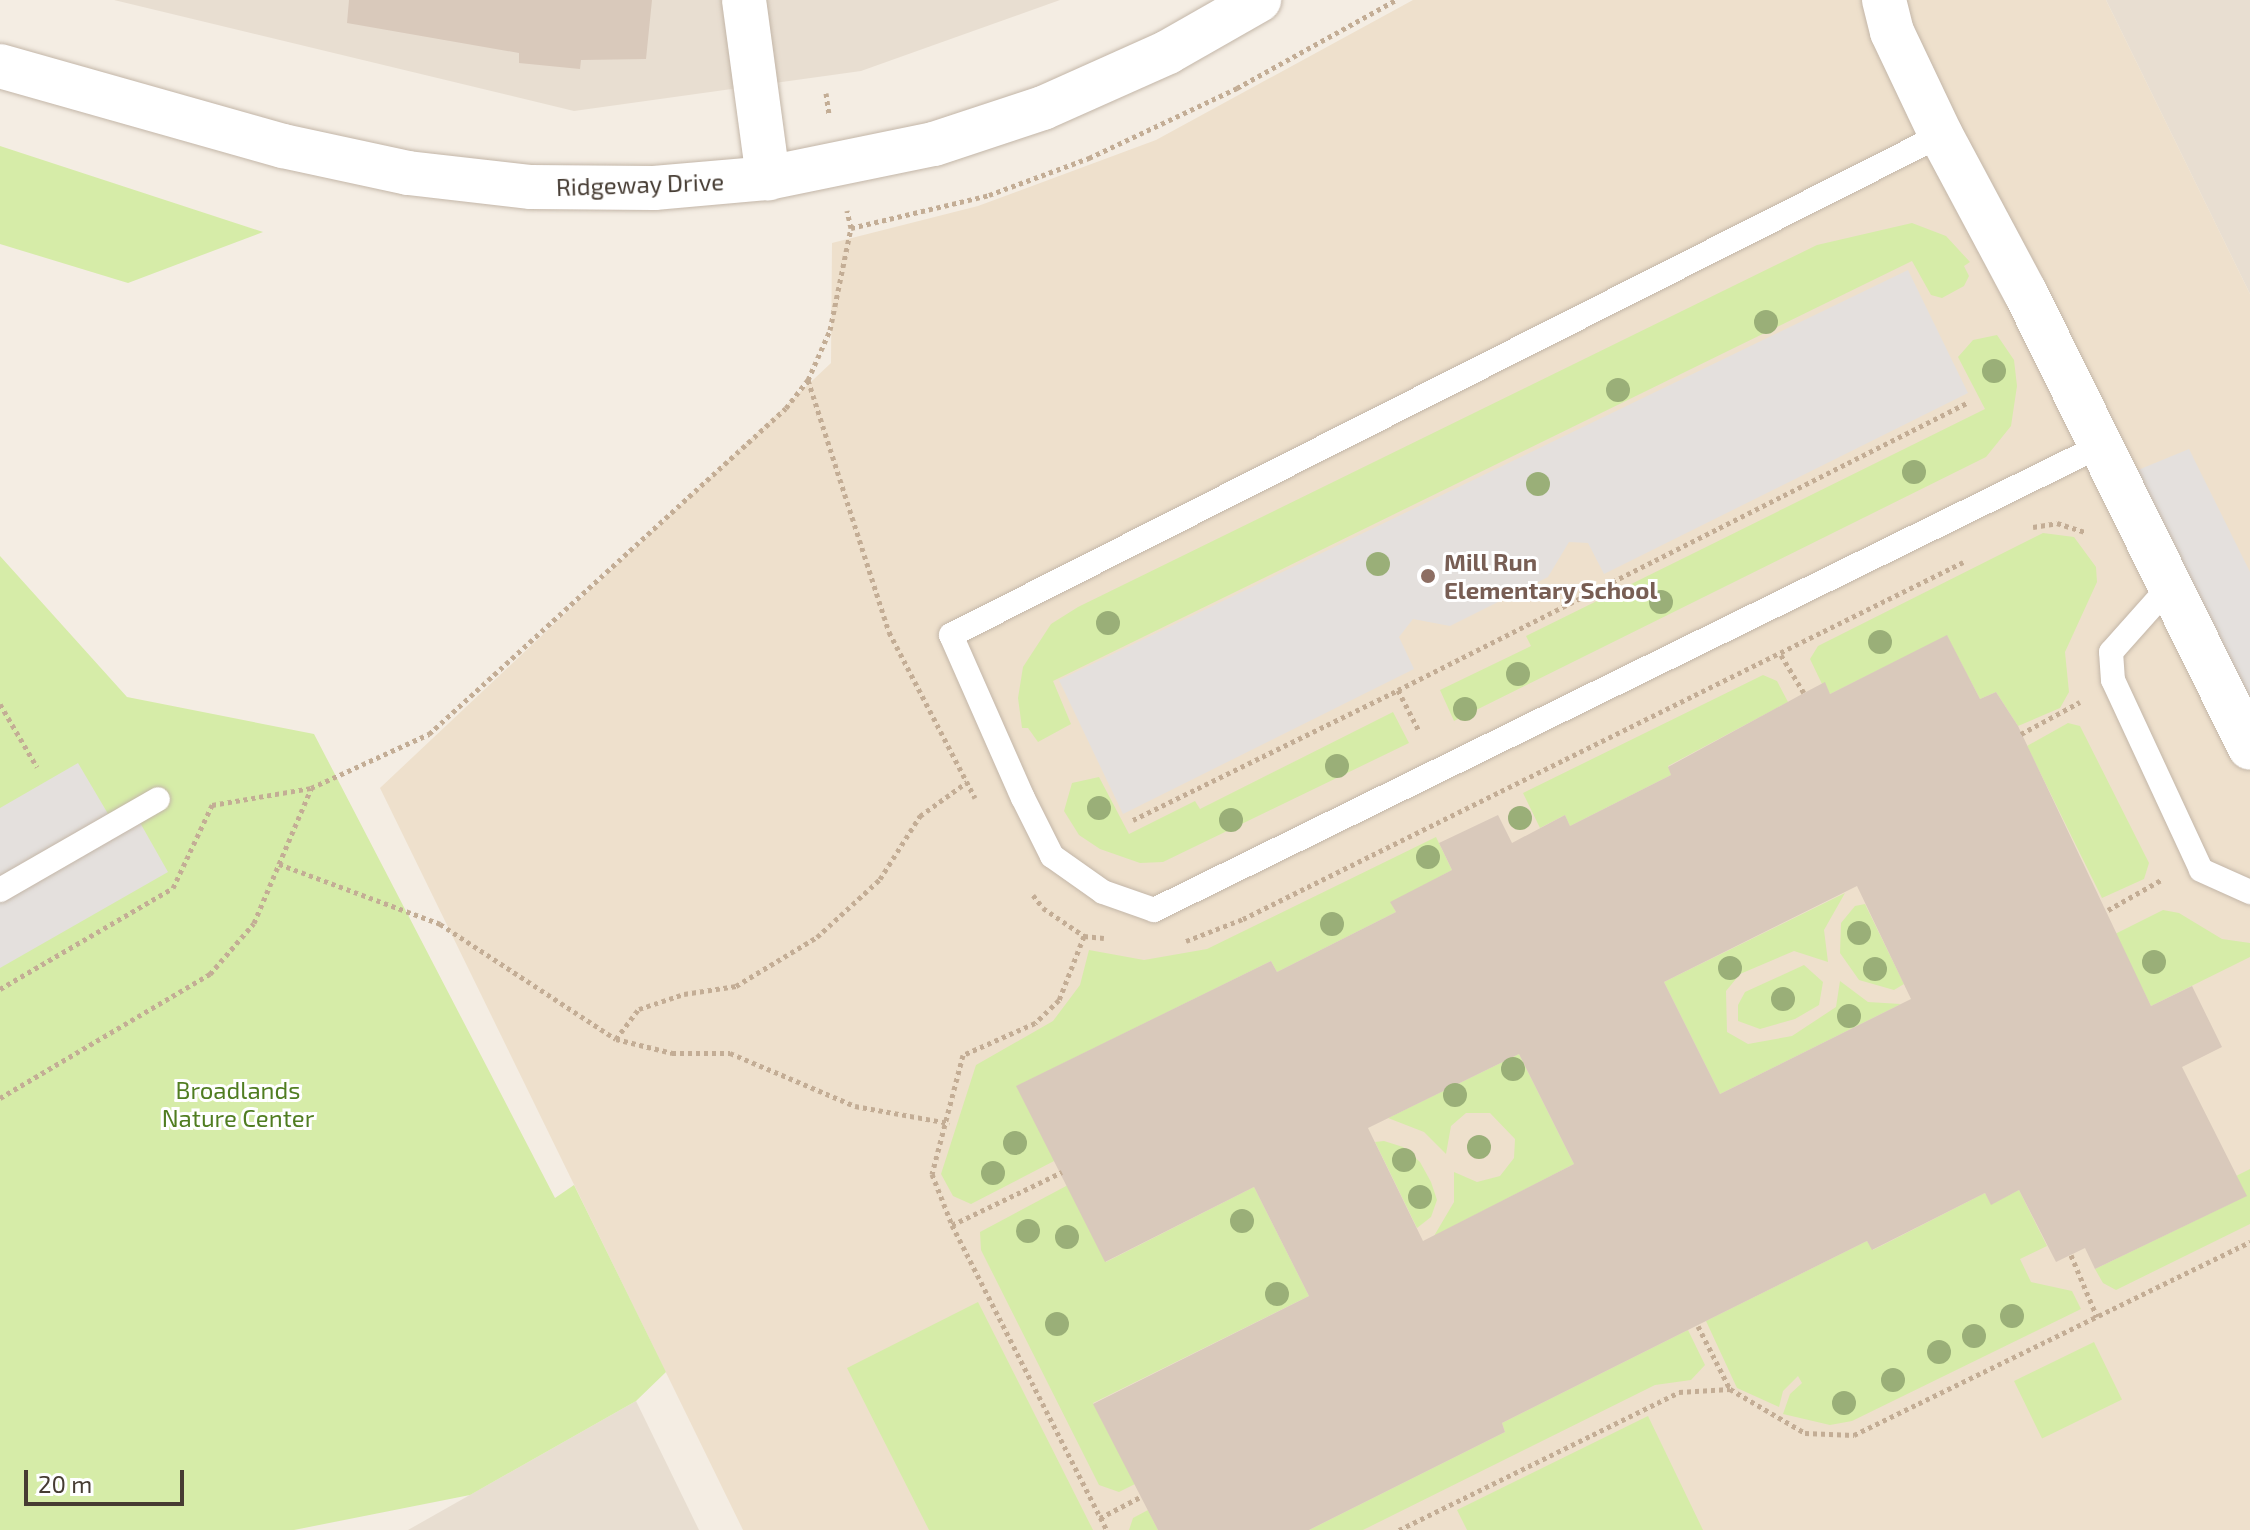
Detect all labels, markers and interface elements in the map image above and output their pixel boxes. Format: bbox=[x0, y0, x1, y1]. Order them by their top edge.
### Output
street label: Ridgeway Drive bbox=[555, 167, 725, 201]
place label: Mill Run Elementary School bbox=[1444, 548, 1658, 604]
marker: Mill Run Elementary School bbox=[1419, 567, 1437, 585]
park label: Broadlands Nature Center bbox=[162, 1076, 314, 1132]
scale bar bbox=[28, 1454, 188, 1504]
text: 20 m bbox=[38, 1469, 92, 1498]

